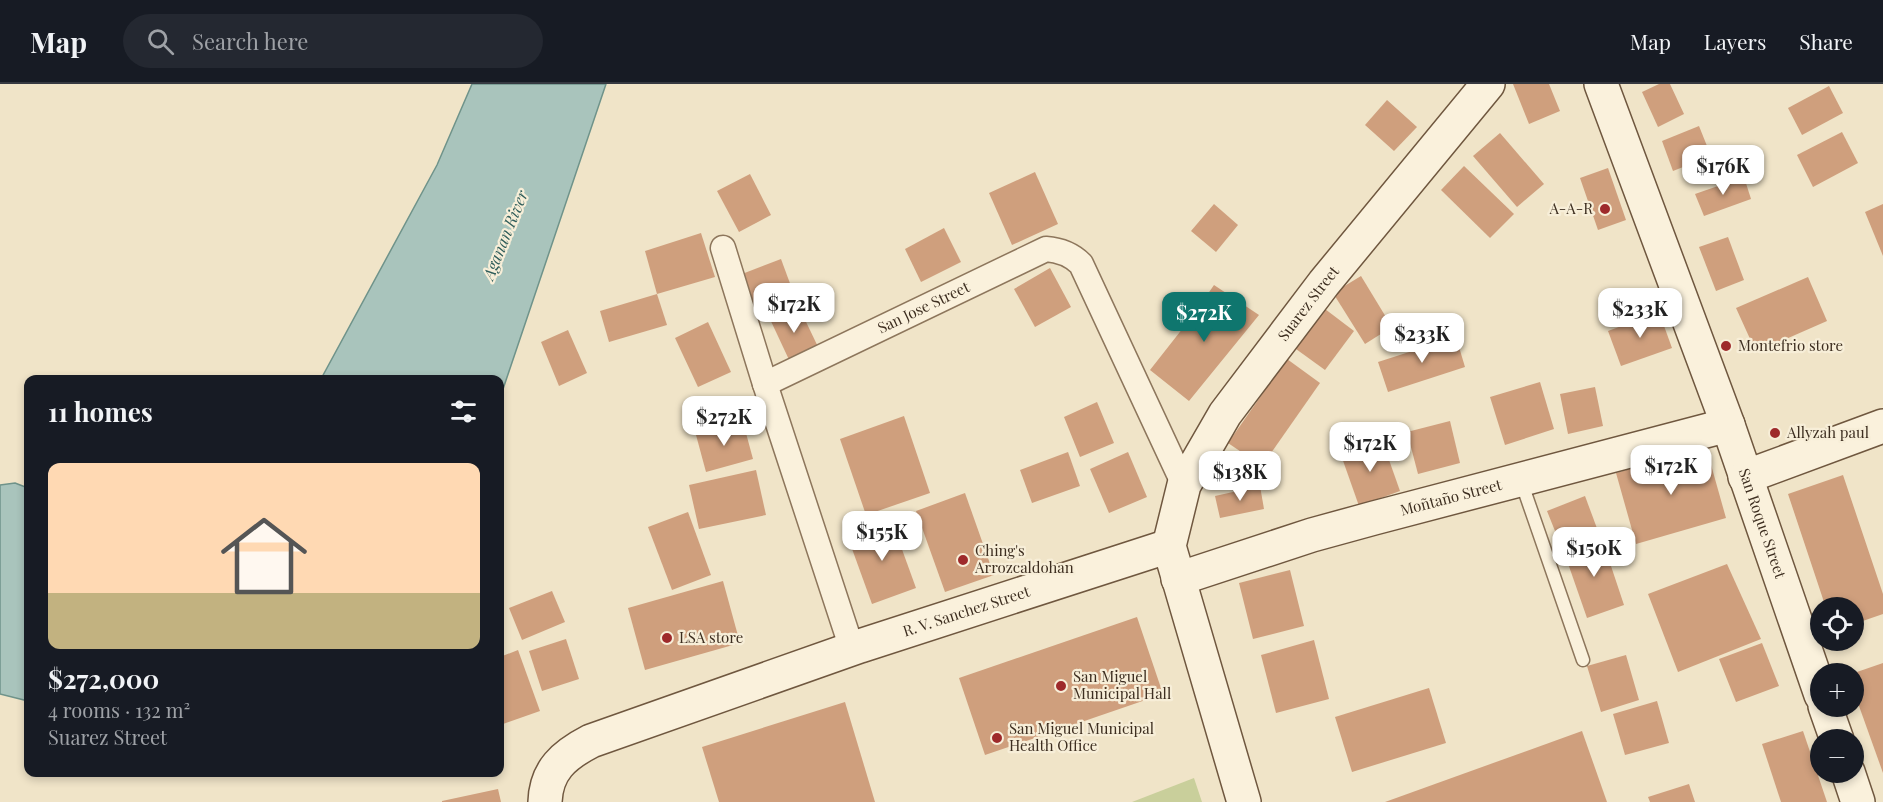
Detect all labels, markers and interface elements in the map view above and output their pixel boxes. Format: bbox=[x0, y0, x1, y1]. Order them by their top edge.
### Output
search box bbox=[123, 14, 543, 68]
text: Map bbox=[30, 23, 87, 60]
icon: search bbox=[144, 25, 177, 58]
text: Search here bbox=[192, 26, 308, 56]
text: Map bbox=[1630, 27, 1671, 55]
text: Layers bbox=[1704, 27, 1766, 55]
text: Share bbox=[1799, 27, 1853, 55]
pin: $176K bbox=[1681, 145, 1765, 196]
text: $176K bbox=[1696, 151, 1750, 178]
water label: Aganan River bbox=[476, 186, 532, 284]
place label: A-A-R bbox=[1548, 198, 1593, 218]
marker: A-A-R bbox=[1598, 202, 1612, 216]
street label: Suarez Street bbox=[1273, 261, 1343, 345]
street label: San Jose Street bbox=[874, 276, 973, 337]
pin: $172K bbox=[752, 283, 836, 334]
pin: $233K bbox=[1598, 288, 1682, 339]
text: $172K bbox=[768, 289, 820, 316]
pin: $272K bbox=[1162, 292, 1246, 343]
text: $233K bbox=[1612, 294, 1668, 321]
text: $272K bbox=[1176, 298, 1232, 325]
pin: $233K bbox=[1380, 313, 1464, 364]
text: $233K bbox=[1394, 319, 1450, 346]
place label: Montefrio store bbox=[1738, 335, 1843, 355]
marker: Montefrio store bbox=[1719, 339, 1733, 353]
text: 11 homes bbox=[48, 394, 153, 429]
icon: filters bbox=[447, 395, 480, 428]
pin: $272K bbox=[682, 396, 766, 447]
text: $272K bbox=[696, 402, 752, 429]
pin: $172K bbox=[1328, 422, 1412, 473]
place label: Allyzah paul bbox=[1786, 422, 1869, 442]
marker: Allyzah paul bbox=[1768, 426, 1782, 440]
text: $172K bbox=[1344, 428, 1396, 455]
pin: $172K bbox=[1629, 445, 1713, 496]
pin: $138K bbox=[1198, 451, 1282, 502]
text: $172K bbox=[1645, 451, 1697, 478]
text: $138K bbox=[1213, 457, 1267, 484]
street label: San Roque Street bbox=[1735, 465, 1791, 581]
street label: Moñtaño Street bbox=[1398, 474, 1504, 520]
icon: home bbox=[210, 502, 318, 610]
pin: $155K bbox=[840, 511, 924, 562]
text: $155K bbox=[856, 517, 908, 544]
pin: $150K bbox=[1552, 527, 1636, 578]
text: $150K bbox=[1566, 533, 1622, 560]
place label: Ching's Arrozcaldohan bbox=[974, 540, 1074, 577]
marker: Ching's Arrozcaldohan bbox=[956, 553, 970, 567]
street label: R. V. Sanchez Street bbox=[900, 581, 1033, 641]
map controls bbox=[1810, 597, 1864, 783]
button: locate bbox=[1810, 597, 1864, 651]
place label: LSA store bbox=[679, 627, 743, 647]
marker: LSA store bbox=[660, 631, 674, 645]
text: $272,000 bbox=[48, 661, 159, 696]
button: + bbox=[1810, 663, 1864, 717]
place label: San Miguel Municipal Hall bbox=[1073, 666, 1171, 703]
marker: San Miguel Municipal Hall bbox=[1054, 679, 1068, 693]
text: 4 rooms · 132 m² bbox=[48, 696, 190, 723]
place label: San Miguel Municipal Health Office bbox=[1009, 718, 1154, 755]
text: Suarez Street bbox=[48, 723, 167, 750]
button: − bbox=[1810, 729, 1864, 783]
marker: San Miguel Municipal Health Office bbox=[990, 731, 1004, 745]

